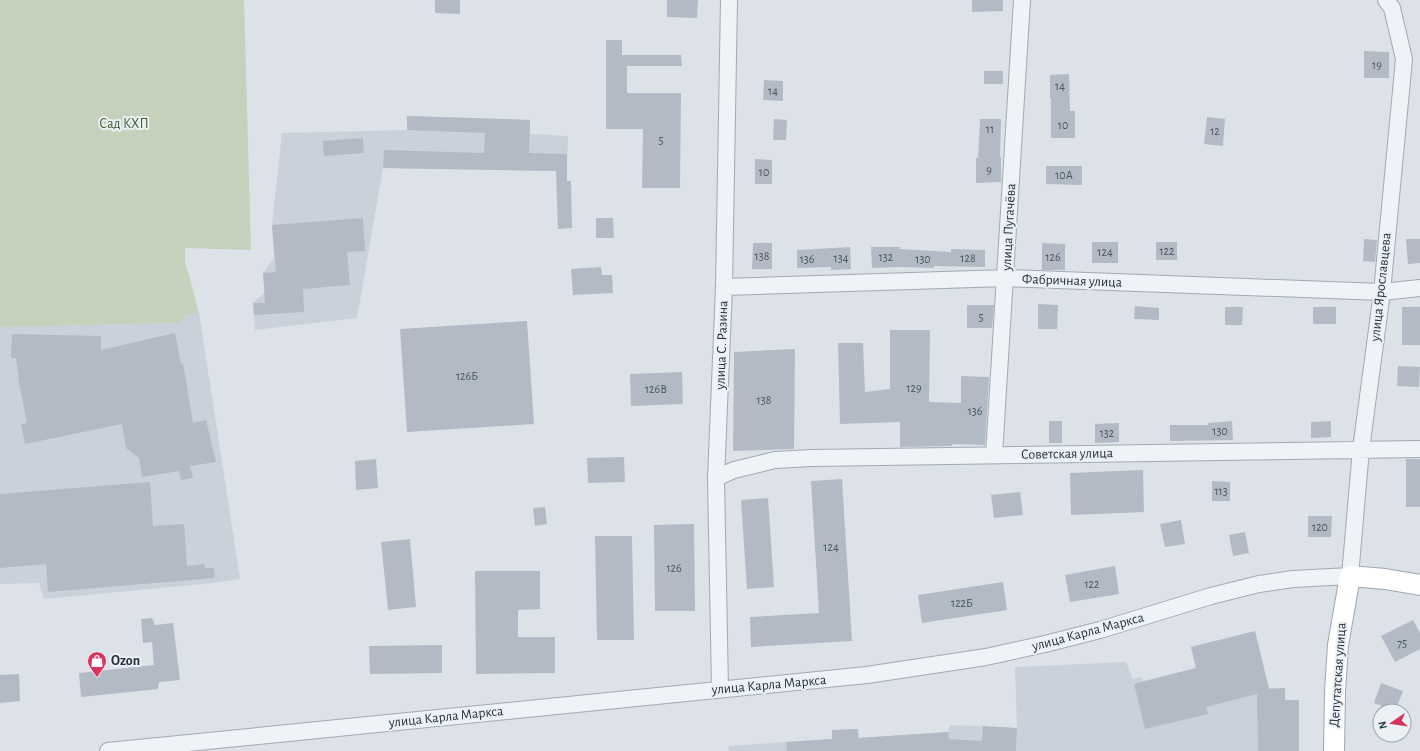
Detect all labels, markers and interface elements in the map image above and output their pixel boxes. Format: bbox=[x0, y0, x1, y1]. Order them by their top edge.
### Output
house number: 19 bbox=[1372, 59, 1382, 71]
house number: 14 bbox=[1055, 80, 1065, 92]
house number: 14 bbox=[768, 85, 778, 97]
park label: Сад КХП bbox=[99, 117, 149, 131]
house number: 10 bbox=[1058, 119, 1068, 131]
house number: 11 bbox=[986, 123, 994, 135]
house number: 12 bbox=[1210, 125, 1220, 137]
house number: 5 bbox=[658, 134, 664, 146]
house number: 9 bbox=[986, 164, 992, 176]
house number: 10 bbox=[759, 166, 769, 178]
house number: 10А bbox=[1055, 169, 1073, 181]
street label: улица Пугачёва bbox=[1000, 182, 1018, 272]
street label: улица Ярославцева bbox=[1368, 231, 1394, 343]
house number: 122 bbox=[1159, 245, 1175, 257]
house number: 124 bbox=[1097, 246, 1113, 258]
house number: 138 bbox=[755, 250, 770, 262]
house number: 132 bbox=[879, 251, 894, 263]
house number: 126 bbox=[1045, 251, 1061, 263]
house number: 134 bbox=[834, 252, 849, 264]
house number: 128 bbox=[960, 252, 976, 264]
house number: 136 bbox=[800, 253, 815, 265]
house number: 130 bbox=[915, 253, 931, 265]
street label: Фабричная улица bbox=[1022, 272, 1123, 290]
street label: улица С. Разина bbox=[713, 300, 731, 391]
house number: 5 bbox=[978, 311, 984, 323]
house number: 126Б bbox=[456, 370, 478, 382]
house number: 129 bbox=[906, 382, 922, 394]
house number: 126В bbox=[645, 383, 667, 395]
house number: 138 bbox=[757, 394, 772, 406]
house number: 136 bbox=[968, 405, 983, 417]
house number: 130 bbox=[1212, 425, 1228, 437]
house number: 132 bbox=[1100, 427, 1115, 439]
street label: Советская улица bbox=[1021, 446, 1114, 462]
house number: 113 bbox=[1214, 485, 1228, 497]
house number: 120 bbox=[1312, 521, 1328, 533]
house number: 124 bbox=[823, 541, 839, 553]
house number: 126 bbox=[666, 562, 682, 574]
house number: 122 bbox=[1084, 578, 1100, 590]
house number: 122Б bbox=[951, 597, 973, 609]
street label: улица Карла Маркса bbox=[1030, 610, 1146, 654]
street label: Депутатская улица bbox=[1327, 622, 1349, 728]
house number: 75 bbox=[1397, 637, 1407, 649]
shop icon: Ozon bbox=[86, 650, 108, 678]
place label: Ozon bbox=[111, 654, 140, 668]
street label: улица Карла Маркса bbox=[710, 673, 828, 697]
north arrow bbox=[1372, 703, 1412, 743]
street label: улица Карла Маркса bbox=[387, 704, 505, 730]
text: N bbox=[1377, 720, 1389, 730]

